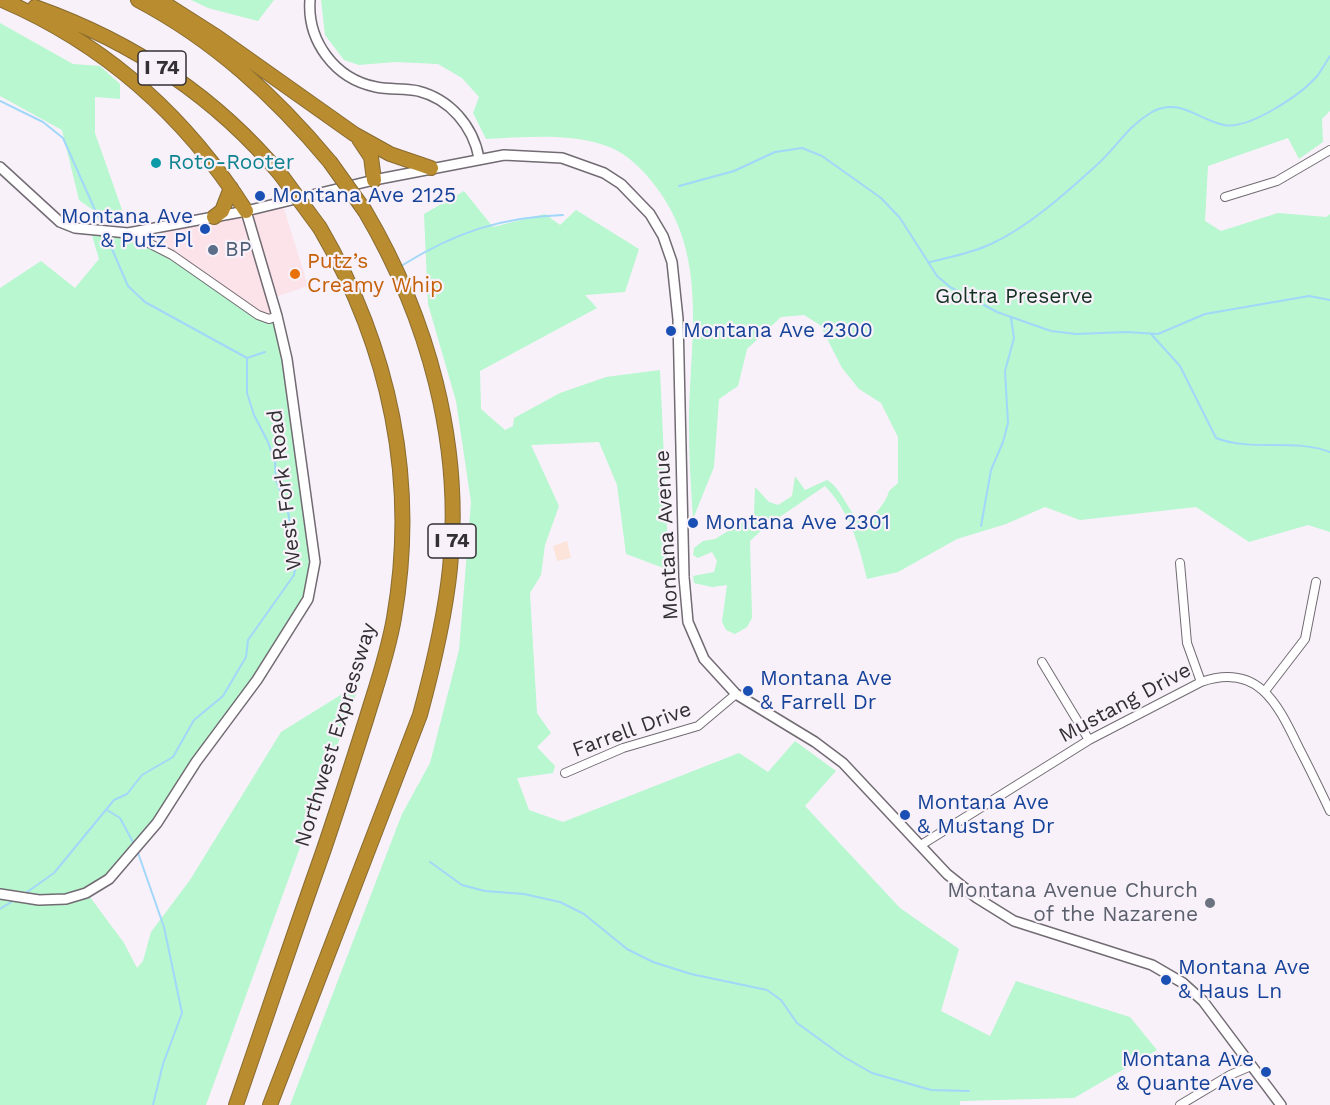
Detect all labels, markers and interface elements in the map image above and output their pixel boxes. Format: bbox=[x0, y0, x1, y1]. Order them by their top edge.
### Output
road number: I 74 bbox=[138, 51, 186, 85]
place label: Roto-Rooter bbox=[168, 150, 294, 176]
marker: Roto-Rooter bbox=[149, 156, 163, 170]
place label: Montana Ave 2125 bbox=[272, 183, 456, 209]
marker: Montana Ave 2125 bbox=[253, 189, 267, 203]
place label: Montana Ave & Putz Pl bbox=[61, 204, 193, 254]
marker: Montana Ave & Putz Pl bbox=[198, 222, 212, 236]
place label: BP bbox=[225, 237, 252, 263]
marker: BP bbox=[206, 243, 220, 257]
place label: Putz’s Creamy Whip bbox=[307, 249, 443, 299]
marker: Putz’s Creamy Whip bbox=[288, 267, 302, 281]
park label: Goltra Preserve bbox=[935, 284, 1093, 310]
place label: Montana Ave 2300 bbox=[683, 318, 873, 344]
marker: Montana Ave 2300 bbox=[664, 324, 678, 338]
street label: West Fork Road bbox=[263, 408, 307, 572]
street label: Montana Avenue bbox=[650, 449, 684, 621]
place label: Montana Ave 2301 bbox=[705, 510, 890, 536]
marker: Montana Ave 2301 bbox=[686, 516, 700, 530]
road number: I 74 bbox=[428, 524, 476, 558]
street label: Northwest Expressway bbox=[290, 620, 382, 850]
street label: Mustang Drive bbox=[1055, 658, 1195, 748]
place label: Montana Ave & Farrell Dr bbox=[760, 666, 892, 716]
marker: Montana Ave & Farrell Dr bbox=[741, 684, 755, 698]
street label: Farrell Drive bbox=[569, 697, 695, 763]
place label: Montana Ave & Mustang Dr bbox=[917, 790, 1055, 840]
marker: Montana Ave & Mustang Dr bbox=[898, 808, 912, 822]
place label: Montana Avenue Church of the Nazarene bbox=[947, 878, 1198, 928]
marker: Montana Avenue Church of the Nazarene bbox=[1203, 896, 1217, 910]
place label: Montana Ave & Haus Ln bbox=[1178, 955, 1310, 1005]
marker: Montana Ave & Haus Ln bbox=[1159, 973, 1173, 987]
place label: Montana Ave & Quante Ave bbox=[1116, 1047, 1254, 1097]
marker: Montana Ave & Quante Ave bbox=[1259, 1065, 1273, 1079]

